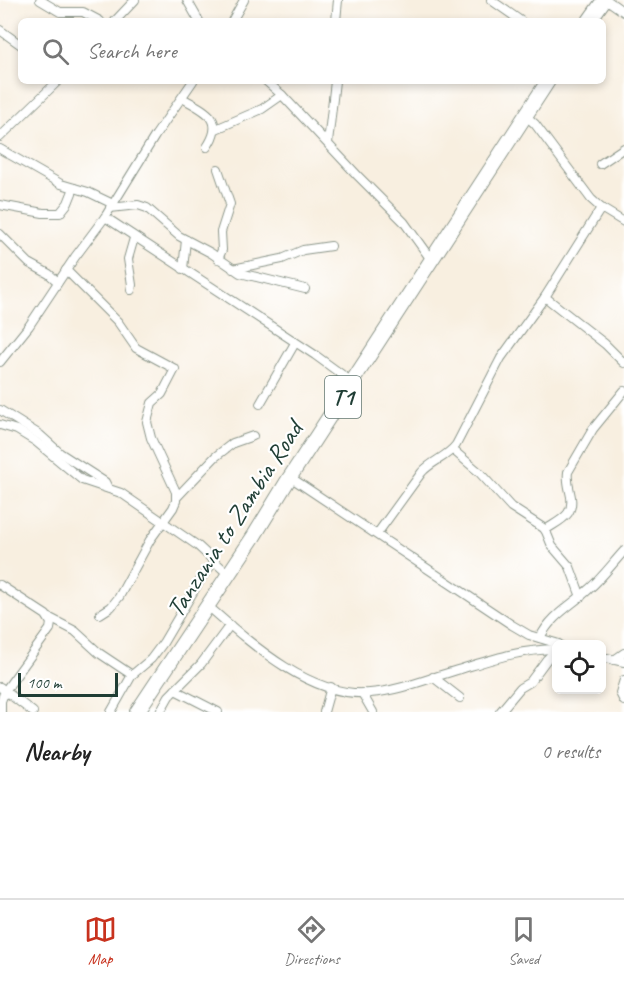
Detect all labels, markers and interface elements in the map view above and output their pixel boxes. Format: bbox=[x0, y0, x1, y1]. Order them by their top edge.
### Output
search box bbox=[18, 18, 606, 84]
icon: search bbox=[39, 35, 72, 68]
text: Search here bbox=[87, 37, 177, 65]
road number: T1 bbox=[325, 376, 361, 418]
street label: Tanzania to Zambia Road bbox=[159, 412, 312, 623]
map controls bbox=[552, 640, 606, 694]
button: locate bbox=[552, 640, 606, 694]
scale bar bbox=[18, 670, 118, 698]
text: 100 m bbox=[27, 673, 61, 693]
text: Nearby bbox=[24, 735, 89, 768]
text: 0 results bbox=[541, 739, 600, 764]
tab: Map bbox=[84, 913, 117, 969]
tab: Directions bbox=[284, 913, 340, 969]
tab: Saved bbox=[507, 913, 540, 969]

